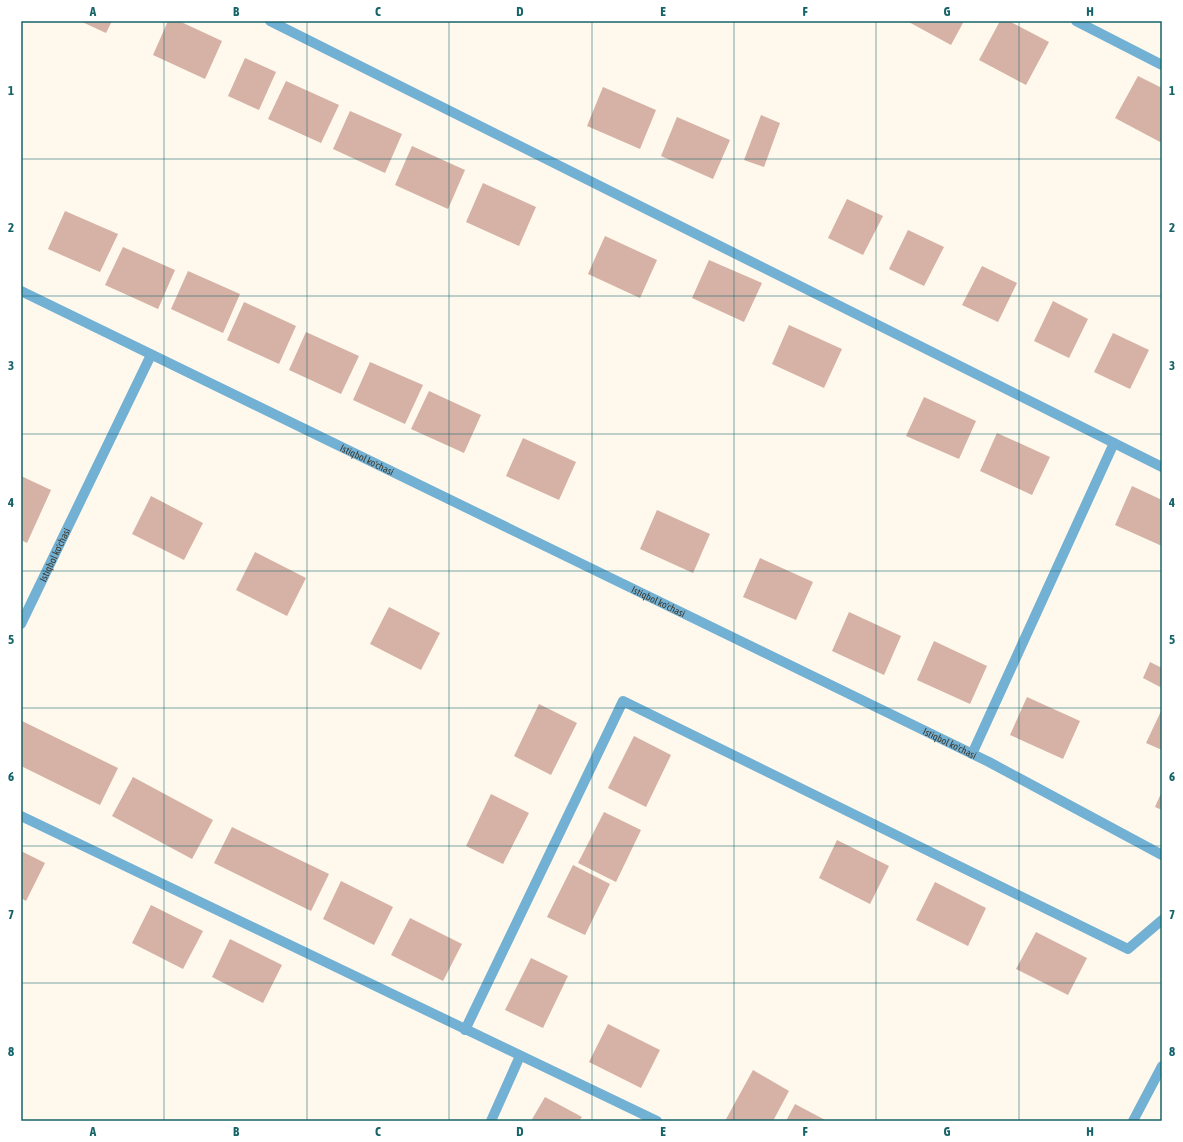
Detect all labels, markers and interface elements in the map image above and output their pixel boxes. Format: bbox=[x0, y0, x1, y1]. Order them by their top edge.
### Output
text: A bbox=[89, 4, 97, 19]
text: B bbox=[233, 4, 240, 19]
text: C bbox=[375, 4, 381, 19]
text: D bbox=[516, 4, 524, 19]
text: E bbox=[660, 4, 666, 19]
text: F bbox=[802, 4, 808, 19]
text: G bbox=[944, 4, 951, 19]
text: H bbox=[1086, 4, 1094, 19]
text: 1 bbox=[8, 83, 14, 98]
text: 1 bbox=[1169, 83, 1175, 98]
text: 2 bbox=[8, 220, 14, 235]
text: 2 bbox=[1169, 220, 1175, 235]
text: 3 bbox=[8, 358, 14, 373]
text: 3 bbox=[1169, 358, 1175, 373]
street label: Istiqbol ko'chasi bbox=[339, 442, 396, 477]
text: 4 bbox=[7, 495, 14, 510]
text: 4 bbox=[1168, 495, 1175, 510]
street label: Istiqbol ko'chasi bbox=[37, 526, 72, 583]
street label: Istiqbol ko'chasi bbox=[630, 583, 687, 619]
text: 5 bbox=[8, 632, 14, 647]
text: 5 bbox=[1169, 632, 1175, 647]
street label: Istiqbol ko'chasi bbox=[921, 725, 979, 761]
text: 6 bbox=[8, 769, 14, 784]
text: 6 bbox=[1169, 769, 1175, 784]
text: 7 bbox=[8, 907, 14, 922]
text: 7 bbox=[1169, 907, 1175, 922]
text: 8 bbox=[8, 1044, 14, 1059]
text: 8 bbox=[1169, 1044, 1175, 1059]
text: A bbox=[89, 1124, 97, 1139]
text: B bbox=[233, 1124, 240, 1139]
text: C bbox=[375, 1124, 381, 1139]
text: D bbox=[516, 1124, 524, 1139]
text: E bbox=[660, 1124, 666, 1139]
text: F bbox=[802, 1124, 808, 1139]
text: G bbox=[944, 1124, 951, 1139]
text: H bbox=[1086, 1124, 1094, 1139]

